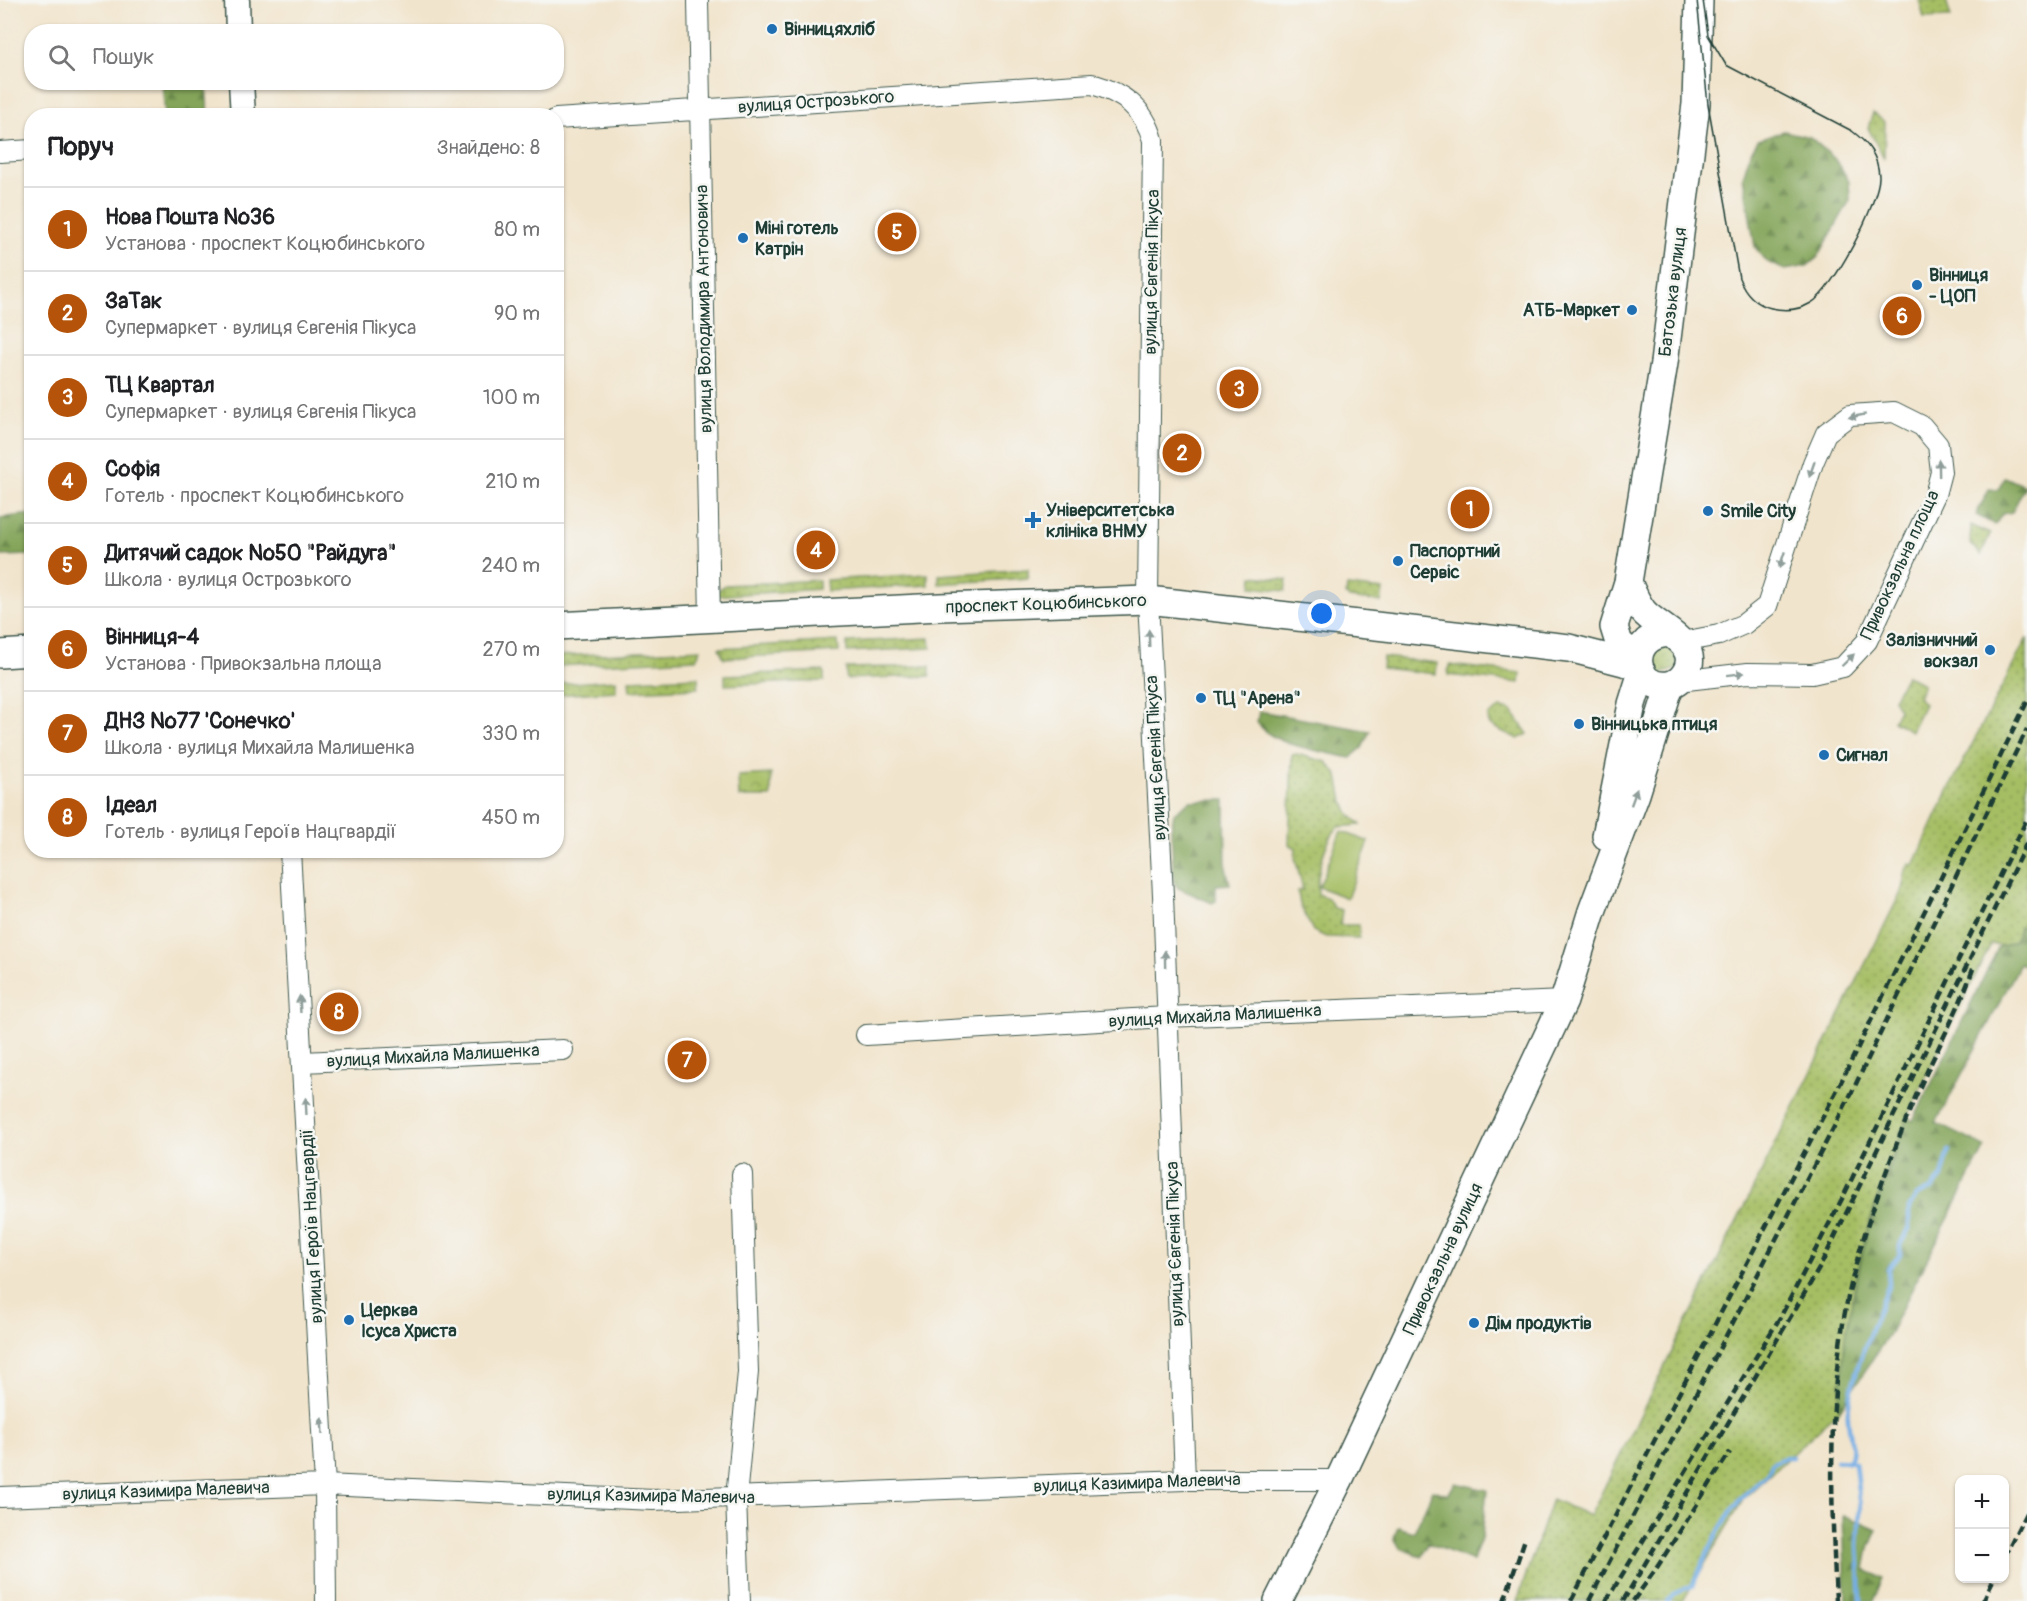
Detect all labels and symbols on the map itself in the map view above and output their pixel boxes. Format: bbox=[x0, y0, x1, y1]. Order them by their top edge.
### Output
place label: Вінницяхліб bbox=[784, 18, 876, 41]
marker: Вінницяхліб bbox=[765, 22, 779, 36]
street label: вулиця Острозького bbox=[737, 85, 895, 119]
street label: вулиця Володимира Антоновича bbox=[690, 185, 718, 433]
street label: вулиця Євгенія Пікуса bbox=[1139, 189, 1165, 355]
pin: 5 bbox=[878, 210, 916, 254]
place label: Міні готель Катрін bbox=[755, 217, 839, 261]
street label: Батозька вулиця bbox=[1654, 226, 1692, 358]
marker: Міні готель Катрін bbox=[736, 231, 750, 245]
place label: Вінниця - ЦОП bbox=[1929, 264, 1988, 308]
marker: Вінниця - ЦОП bbox=[1910, 278, 1924, 292]
pin: 6 bbox=[1882, 294, 1922, 338]
place label: АТБ-Маркет bbox=[1523, 299, 1621, 322]
marker: АТБ-Маркет bbox=[1625, 303, 1639, 317]
pin: 3 bbox=[1220, 366, 1258, 412]
one-way arrow bbox=[1847, 412, 1866, 421]
pin: 2 bbox=[1162, 430, 1202, 476]
one-way arrow bbox=[1935, 459, 1944, 478]
one-way arrow bbox=[1806, 460, 1816, 478]
pin: 1 bbox=[1450, 486, 1490, 532]
street label: Привокзальна площа bbox=[1855, 487, 1945, 643]
place label: Університетська клініка ВНМУ bbox=[1046, 499, 1175, 543]
place label: Smile City bbox=[1720, 500, 1796, 523]
marker: Smile City bbox=[1701, 504, 1715, 518]
marker: Університетська клініка ВНМУ bbox=[1024, 511, 1042, 529]
pin: 4 bbox=[796, 528, 836, 572]
place label: Паспортний Сервіс bbox=[1410, 540, 1500, 584]
one-way arrow bbox=[1776, 551, 1786, 569]
marker: Паспортний Сервіс bbox=[1391, 554, 1405, 568]
street label: проспект Коцюбинського bbox=[945, 589, 1147, 619]
your location bbox=[1307, 599, 1336, 628]
one-way arrow bbox=[1145, 629, 1154, 648]
place label: Залізничний вокзал bbox=[1886, 629, 1978, 673]
marker: Залізничний вокзал bbox=[1983, 643, 1997, 657]
one-way arrow bbox=[1841, 654, 1855, 668]
one-way arrow bbox=[1726, 670, 1745, 679]
street label: вулиця Євгенія Пікуса bbox=[1140, 675, 1172, 841]
place label: ТЦ "Арена" bbox=[1212, 687, 1301, 710]
marker: ТЦ "Арена" bbox=[1194, 691, 1208, 705]
place label: Вінницька птиця bbox=[1591, 713, 1717, 736]
marker: Вінницька птиця bbox=[1572, 717, 1586, 731]
place label: Сигнал bbox=[1836, 744, 1888, 767]
marker: Сигнал bbox=[1817, 748, 1831, 762]
one-way arrow bbox=[1630, 788, 1640, 806]
one-way arrow bbox=[1160, 949, 1169, 968]
pin: 8 bbox=[320, 990, 358, 1034]
one-way arrow bbox=[296, 994, 305, 1013]
street label: вулиця Михайла Малишенка bbox=[1108, 999, 1322, 1033]
pin: 7 bbox=[668, 1038, 706, 1082]
street label: вулиця Михайла Малишенка bbox=[326, 1039, 540, 1073]
one-way arrow bbox=[301, 1096, 310, 1115]
street label: вулиця Героїв Нацгвардії bbox=[295, 1128, 329, 1324]
street label: вулиця Євгенія Пікуса bbox=[1161, 1161, 1189, 1327]
street label: Привокзальна вулиця bbox=[1398, 1179, 1488, 1339]
place label: Церква Ісуса Христа bbox=[361, 1299, 457, 1343]
place label: Дім продуктів bbox=[1485, 1312, 1592, 1335]
marker: Церква Ісуса Христа bbox=[342, 1313, 356, 1327]
marker: Дім продуктів bbox=[1467, 1316, 1481, 1330]
one-way arrow bbox=[317, 1417, 326, 1436]
street label: вулиця Казимира Малевича bbox=[1033, 1468, 1241, 1498]
street label: вулиця Казимира Малевича bbox=[62, 1476, 270, 1506]
street label: вулиця Казимира Малевича bbox=[547, 1483, 755, 1509]

